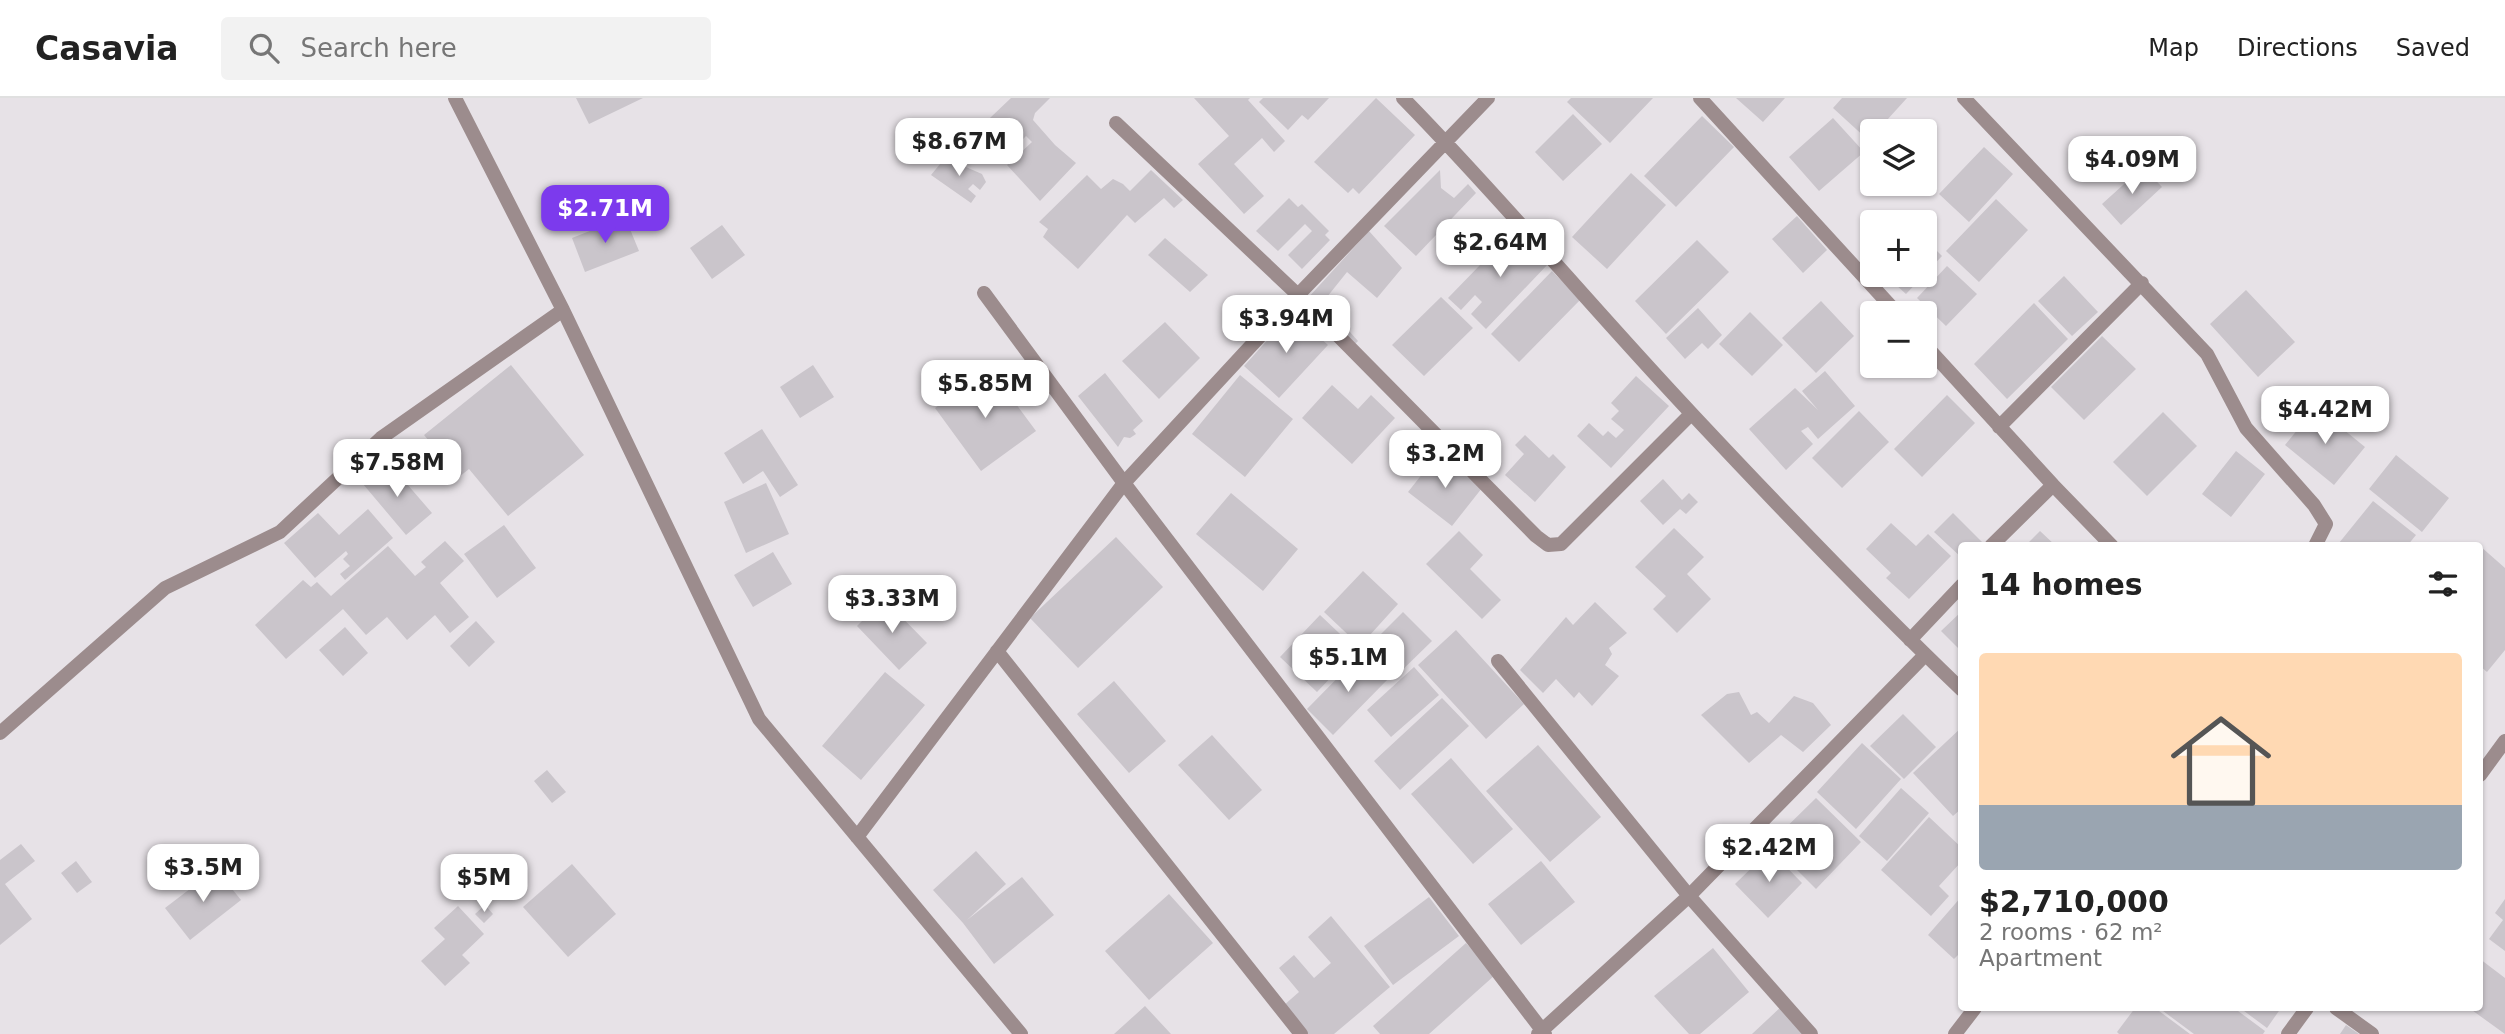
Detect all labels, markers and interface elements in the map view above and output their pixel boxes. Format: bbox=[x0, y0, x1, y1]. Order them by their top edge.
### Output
search box bbox=[221, 17, 711, 80]
text: Casavia bbox=[35, 29, 179, 68]
icon: search bbox=[245, 29, 283, 67]
text: Search here bbox=[301, 33, 457, 63]
text: Map bbox=[2148, 34, 2199, 62]
text: Directions bbox=[2237, 34, 2358, 62]
text: Saved bbox=[2396, 34, 2470, 62]
pin: $8.67M bbox=[902, 118, 1016, 178]
map controls bbox=[1860, 119, 1937, 378]
button: layers bbox=[1860, 119, 1937, 196]
text: $8.67M bbox=[911, 128, 1007, 154]
pin: $4.09M bbox=[2075, 136, 2189, 196]
text: $4.09M bbox=[2084, 146, 2180, 172]
pin: $2.71M bbox=[548, 186, 662, 245]
text: $2.71M bbox=[557, 195, 653, 221]
button: + bbox=[1860, 210, 1937, 287]
pin: $2.64M bbox=[1443, 220, 1557, 279]
text: $2.64M bbox=[1452, 229, 1548, 255]
pin: $3.94M bbox=[1229, 296, 1343, 355]
button: − bbox=[1860, 301, 1937, 378]
text: $3.94M bbox=[1238, 305, 1334, 331]
pin: $5.85M bbox=[928, 360, 1042, 420]
text: $5.85M bbox=[937, 370, 1033, 396]
pin: $4.42M bbox=[2268, 386, 2382, 446]
text: $4.42M bbox=[2277, 396, 2373, 422]
pin: $3.2M bbox=[1396, 430, 1494, 490]
pin: $7.58M bbox=[340, 440, 454, 499]
text: $3.2M bbox=[1405, 440, 1485, 466]
text: $7.58M bbox=[349, 449, 445, 475]
icon: filters bbox=[2424, 565, 2462, 603]
text: 14 homes bbox=[1979, 567, 2143, 602]
pin: $3.33M bbox=[835, 575, 949, 635]
text: $3.33M bbox=[844, 585, 940, 611]
pin: $5.1M bbox=[1299, 634, 1397, 694]
text: $5.1M bbox=[1308, 644, 1388, 670]
icon: home bbox=[2158, 698, 2284, 824]
pin: $2.42M bbox=[1712, 824, 1826, 884]
text: $2.42M bbox=[1721, 834, 1817, 860]
pin: $3.5M bbox=[154, 844, 252, 904]
text: $3.5M bbox=[163, 854, 243, 880]
pin: $5M bbox=[450, 854, 518, 914]
text: $5M bbox=[457, 864, 511, 890]
text: $2,710,000 bbox=[1979, 884, 2169, 919]
text: 2 rooms · 62 m² bbox=[1979, 919, 2163, 945]
text: Apartment bbox=[1979, 945, 2102, 971]

